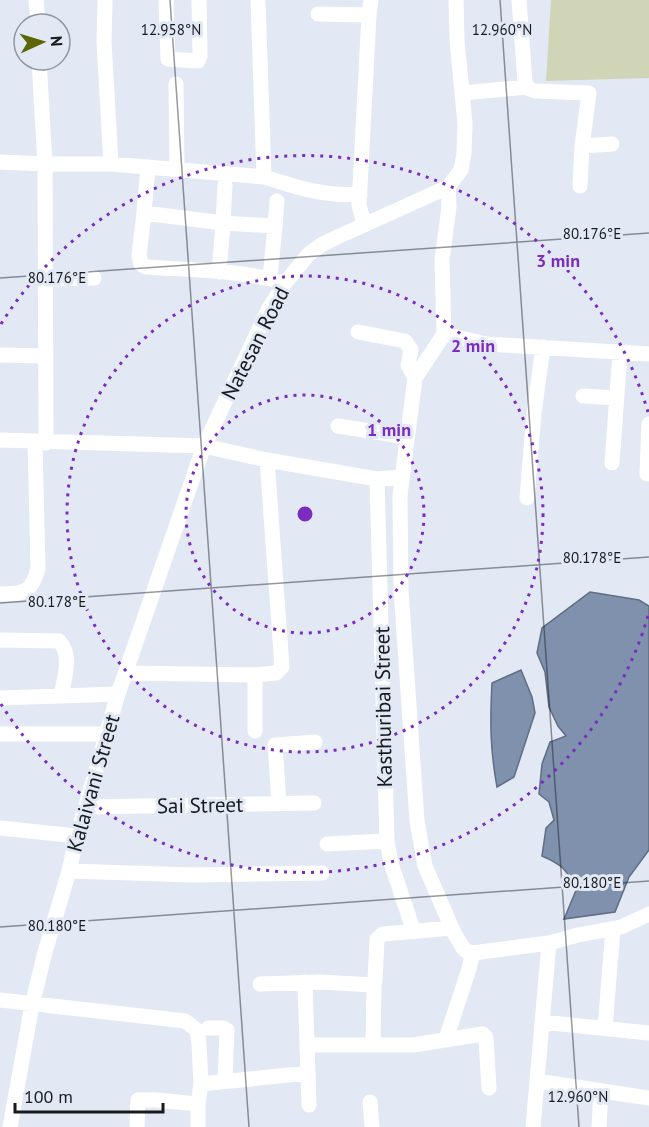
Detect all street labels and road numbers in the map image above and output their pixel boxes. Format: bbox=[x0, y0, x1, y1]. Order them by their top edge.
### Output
street label: Natesan Road bbox=[215, 282, 295, 404]
street label: Kasthuribai Street bbox=[368, 626, 398, 788]
street label: Kalaivani Street bbox=[60, 711, 126, 855]
street label: Sai Street bbox=[157, 791, 243, 819]

